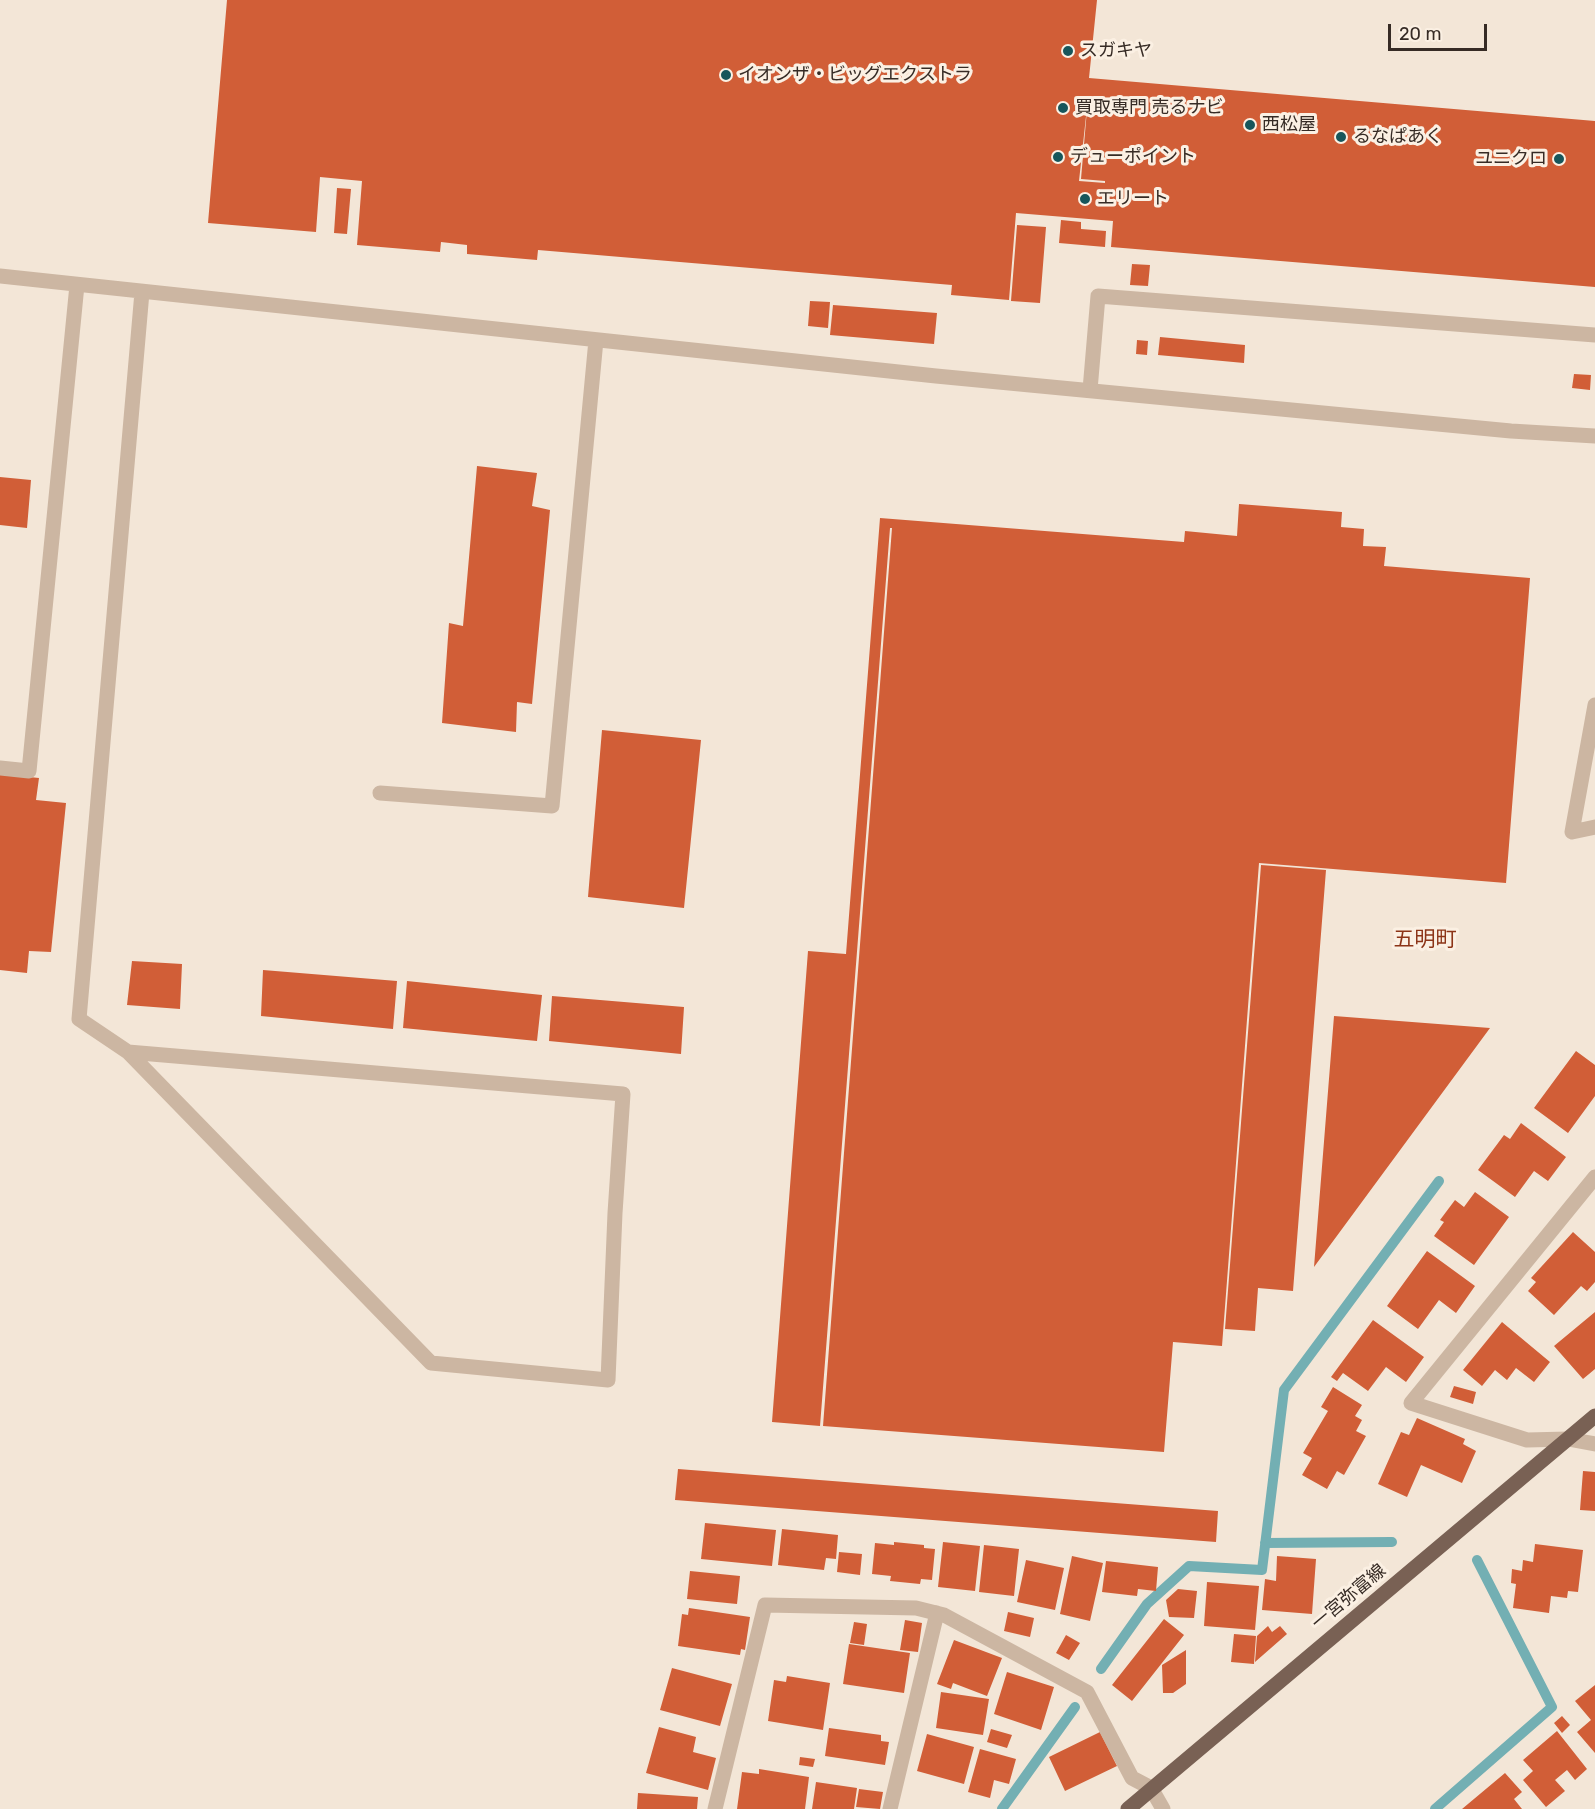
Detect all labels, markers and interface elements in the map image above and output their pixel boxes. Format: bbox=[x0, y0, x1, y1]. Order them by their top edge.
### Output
scale bar bbox=[1391, 12, 1490, 50]
text: 20 m bbox=[1399, 23, 1441, 45]
place label: スガキヤ bbox=[1080, 40, 1152, 62]
marker: スガキヤ bbox=[1061, 44, 1075, 58]
place label: イオンザ・ビッグエクストラ bbox=[738, 64, 972, 86]
marker: イオンザ・ビッグエクストラ bbox=[719, 68, 733, 82]
place label: 買取専門 売るナビ bbox=[1075, 97, 1223, 119]
marker: 買取専門 売るナビ bbox=[1056, 101, 1070, 115]
place label: 西松屋 bbox=[1262, 114, 1316, 136]
marker: 西松屋 bbox=[1243, 118, 1257, 132]
place label: るなぱあく bbox=[1353, 126, 1443, 148]
marker: るなぱあく bbox=[1334, 130, 1348, 144]
place label: デューポイント bbox=[1070, 146, 1196, 168]
place label: ユニクロ bbox=[1475, 148, 1547, 170]
marker: デューポイント bbox=[1051, 150, 1065, 164]
marker: ユニクロ bbox=[1552, 152, 1566, 166]
place label: エリート bbox=[1097, 188, 1169, 210]
marker: エリート bbox=[1078, 192, 1092, 206]
district label: 五明町 bbox=[1394, 927, 1456, 953]
street label: 一宮弥富線 bbox=[1308, 1560, 1390, 1634]

